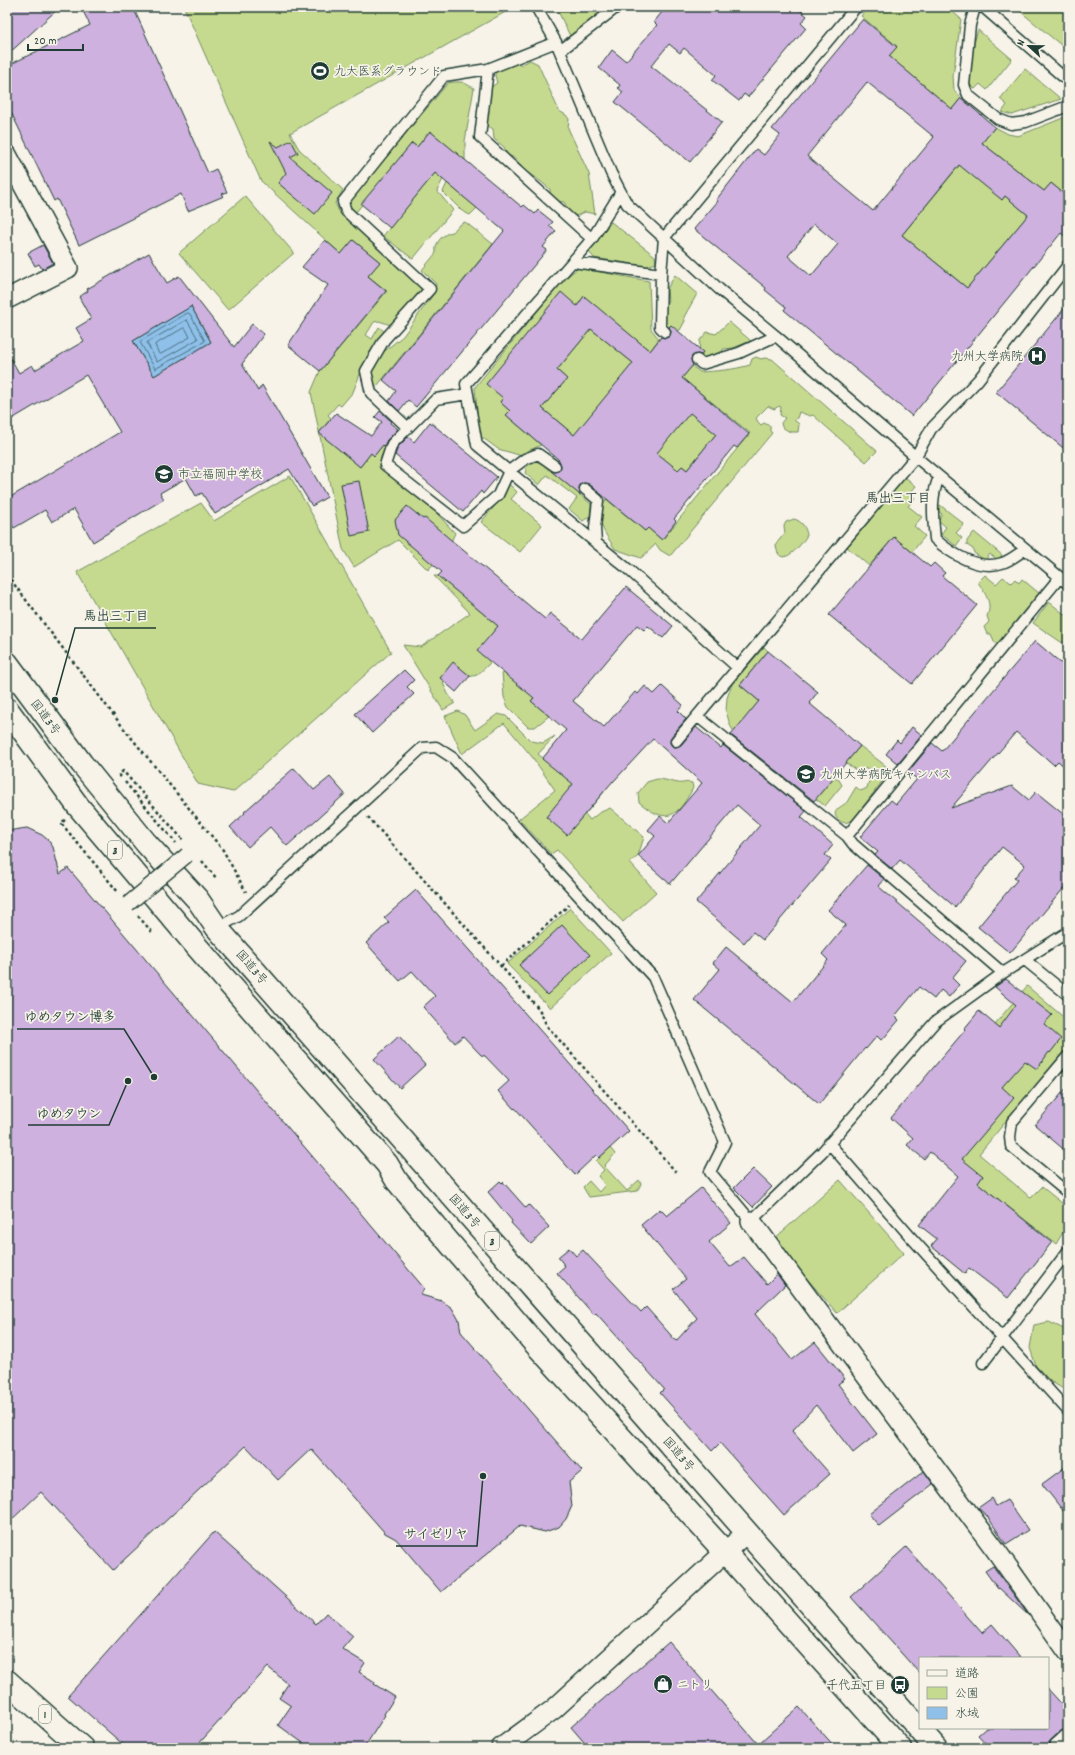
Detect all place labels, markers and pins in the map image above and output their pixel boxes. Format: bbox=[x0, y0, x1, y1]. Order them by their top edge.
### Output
sports icon: 九大医系グラウンド bbox=[309, 60, 331, 82]
place label: 九大医系グラウンド bbox=[334, 64, 442, 81]
hospital icon: 九州大学病院 bbox=[1026, 345, 1048, 367]
place label: 九州大学病院 bbox=[951, 349, 1023, 366]
school or university icon: 市立福岡中学校 bbox=[153, 463, 175, 485]
place label: 市立福岡中学校 bbox=[178, 467, 262, 484]
callout: 馬出三丁目 bbox=[75, 603, 156, 628]
school or university icon: 九州大学病院キャンパス bbox=[795, 763, 817, 785]
place label: 九州大学病院キャンパス bbox=[820, 767, 952, 784]
callout: ゆめタウン博多 bbox=[17, 1004, 124, 1029]
callout: ゆめタウン bbox=[28, 1100, 109, 1125]
callout: サイゼリヤ bbox=[396, 1521, 477, 1546]
shop icon: ニトリ bbox=[652, 1673, 674, 1695]
bus stop icon: 千代五丁目 bbox=[889, 1674, 911, 1696]
place label: ニトリ bbox=[677, 1677, 713, 1694]
place label: 千代五丁目 bbox=[826, 1678, 886, 1695]

